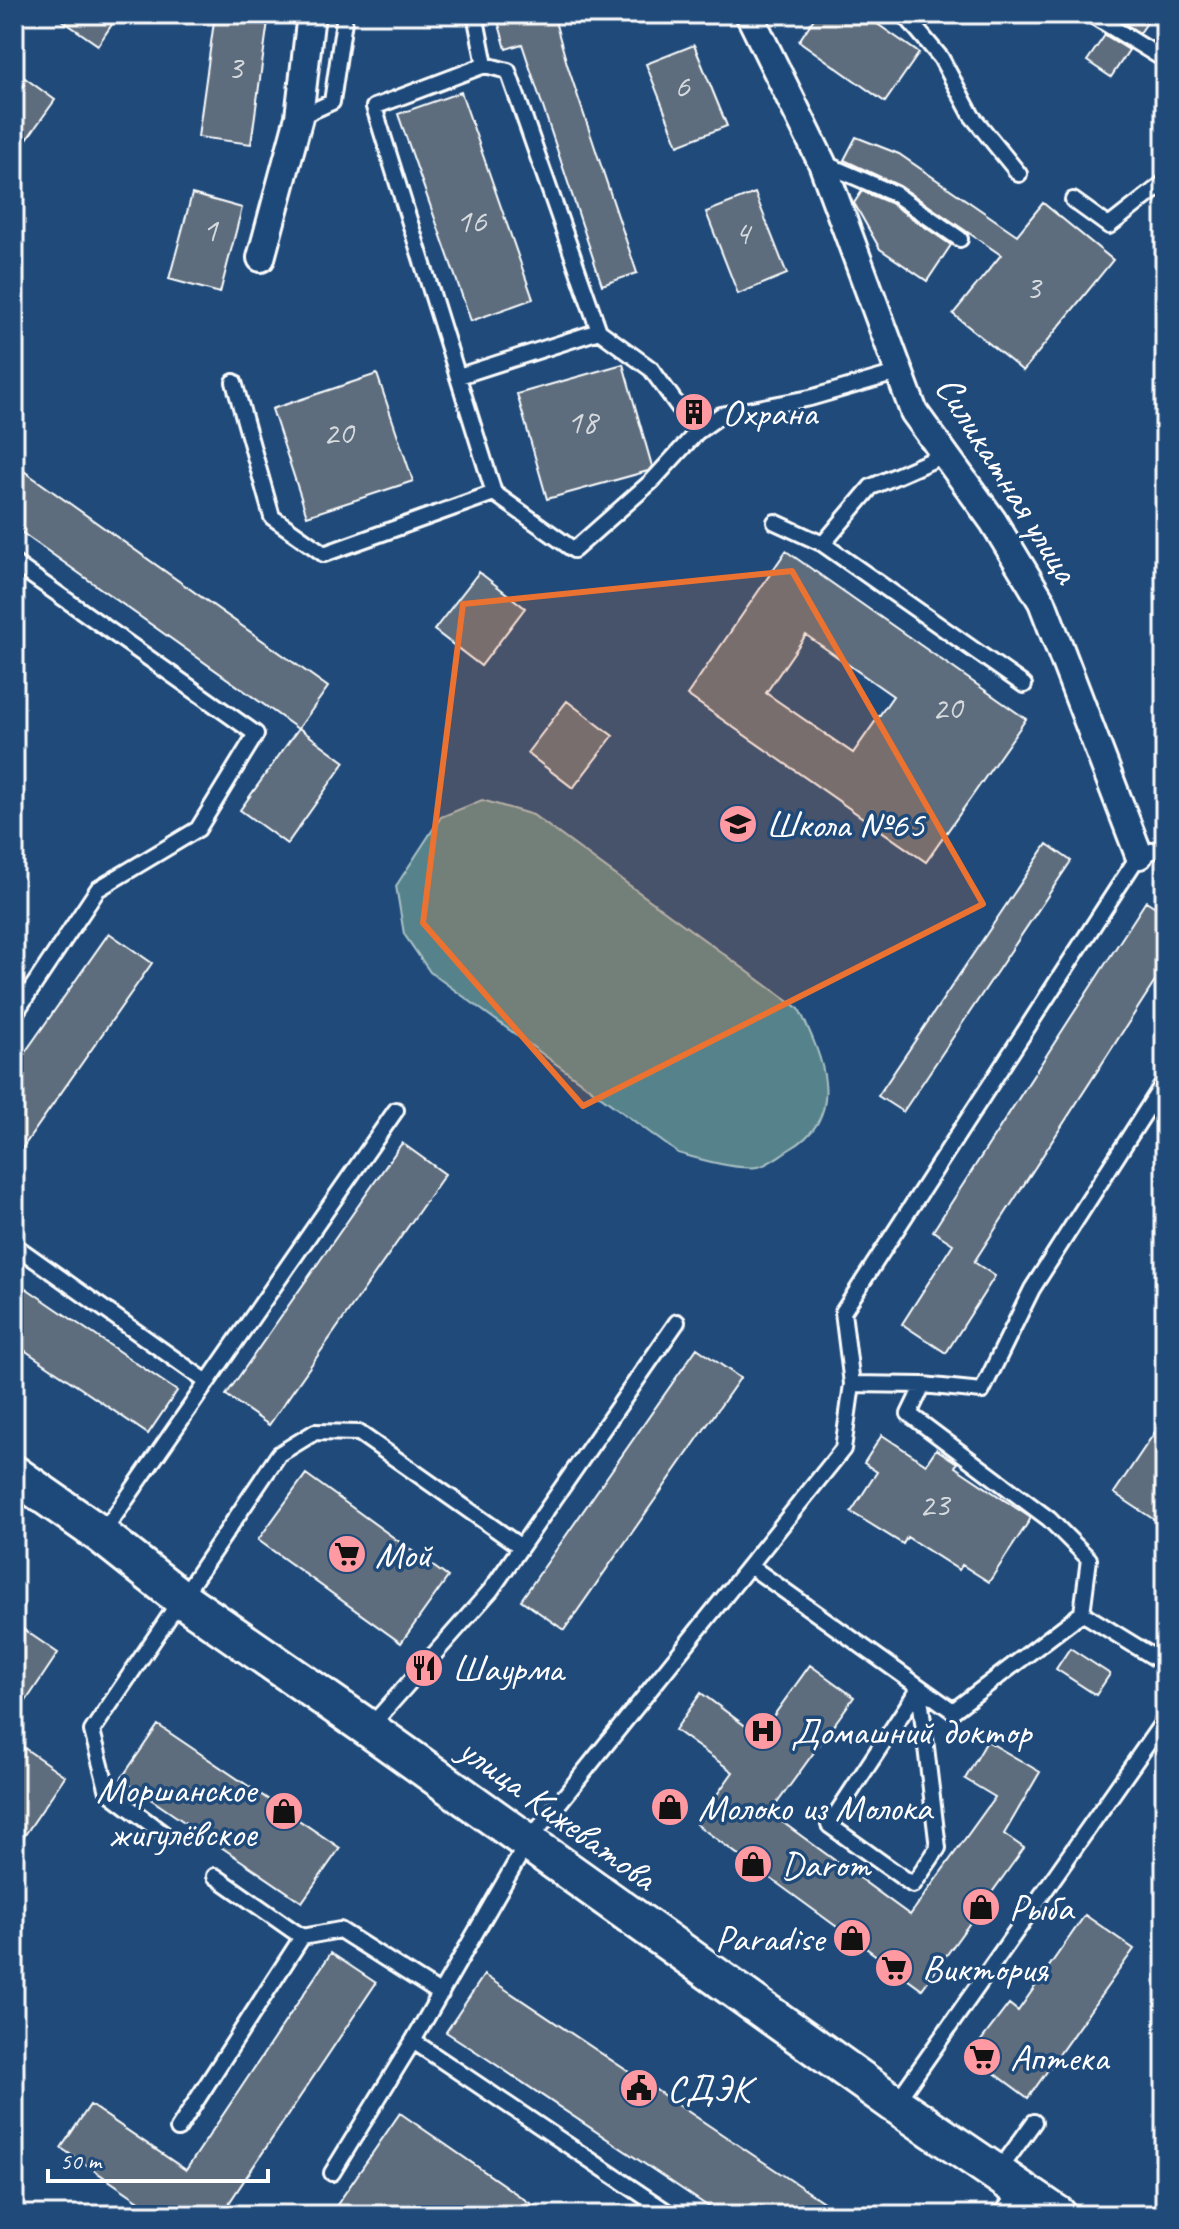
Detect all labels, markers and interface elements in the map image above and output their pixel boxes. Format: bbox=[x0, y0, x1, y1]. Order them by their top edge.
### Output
house number: 3 bbox=[227, 46, 245, 89]
house number: 6 bbox=[674, 64, 691, 107]
house number: 16 bbox=[456, 199, 488, 242]
house number: 1 bbox=[202, 208, 219, 251]
house number: 4 bbox=[734, 211, 753, 254]
house number: 3 bbox=[1025, 266, 1043, 309]
street label: Силикатная улица bbox=[925, 367, 1091, 594]
place label: Охрана bbox=[722, 389, 820, 436]
building icon: Охрана bbox=[673, 391, 715, 433]
house number: 18 bbox=[567, 400, 601, 443]
house number: 20 bbox=[323, 411, 356, 454]
house number: 20 bbox=[932, 686, 965, 729]
place label: Школа №65 bbox=[766, 801, 927, 848]
school or university icon: Школа №65 bbox=[717, 803, 759, 845]
house number: 23 bbox=[919, 1483, 952, 1526]
place label: Мой bbox=[375, 1531, 433, 1578]
supermarket icon: Мой bbox=[326, 1533, 368, 1575]
place label: Шаурма bbox=[452, 1645, 567, 1692]
restaurant icon: Шаурма bbox=[403, 1647, 445, 1689]
place label: Домашний доктор bbox=[791, 1708, 1033, 1755]
hospital icon: Домашний доктор bbox=[742, 1710, 784, 1752]
street label: улица Кижеватова bbox=[448, 1725, 668, 1902]
place label: Моршанское жигулёвское bbox=[96, 1766, 259, 1857]
place label: Молоко из Молока bbox=[698, 1784, 934, 1831]
shop icon: Молоко из Молока bbox=[649, 1786, 691, 1828]
shop icon: Моршанское жигулёвское bbox=[263, 1790, 305, 1832]
place label: Darom bbox=[781, 1841, 873, 1888]
shop icon: Darom bbox=[732, 1843, 774, 1885]
place label: Рыба bbox=[1009, 1884, 1075, 1931]
shop icon: Рыба bbox=[960, 1886, 1002, 1928]
place label: Paradise bbox=[715, 1915, 827, 1962]
shop icon: Paradise bbox=[831, 1917, 873, 1959]
place label: Виктория bbox=[922, 1945, 1049, 1992]
supermarket icon: Виктория bbox=[873, 1947, 915, 1989]
place label: Аптека bbox=[1010, 2034, 1111, 2081]
supermarket icon: Аптека bbox=[961, 2036, 1003, 2078]
place label: СДЭК bbox=[667, 2065, 757, 2112]
public building icon: СДЭК bbox=[618, 2067, 660, 2109]
scale bar bbox=[48, 2133, 268, 2183]
text: 50 m bbox=[60, 2146, 103, 2176]

